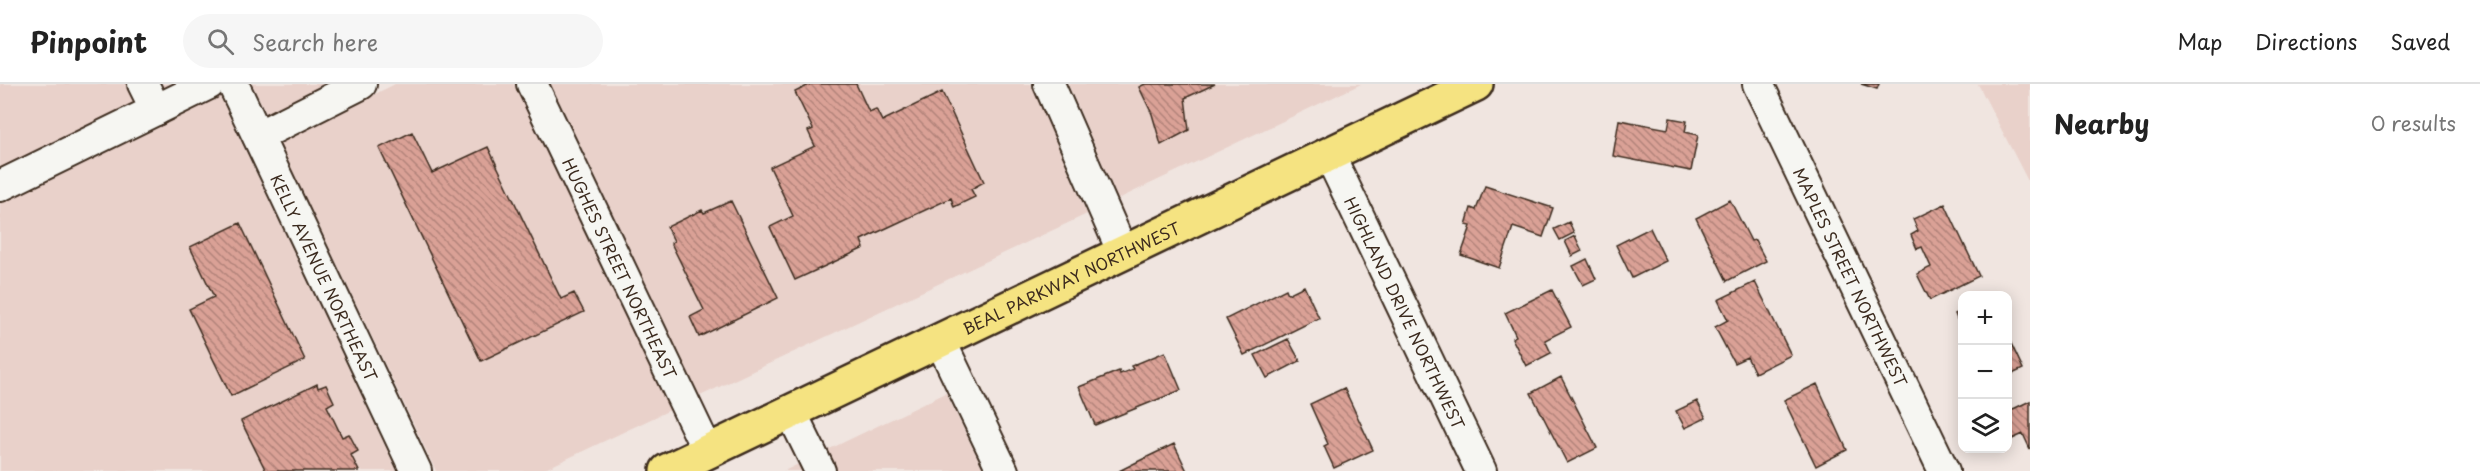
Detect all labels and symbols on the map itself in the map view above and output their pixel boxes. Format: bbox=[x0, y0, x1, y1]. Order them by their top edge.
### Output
street label: HUGHES STREET NORTHEAST bbox=[557, 154, 683, 383]
street label: MAPLES STREET NORTHWEST bbox=[1788, 163, 1914, 391]
street label: KELLY AVENUE NORTHEAST bbox=[265, 170, 384, 385]
street label: HIGHLAND DRIVE NORTHWEST bbox=[1339, 192, 1471, 433]
street label: BEAL PARKWAY NORTHWEST bbox=[958, 215, 1184, 340]

